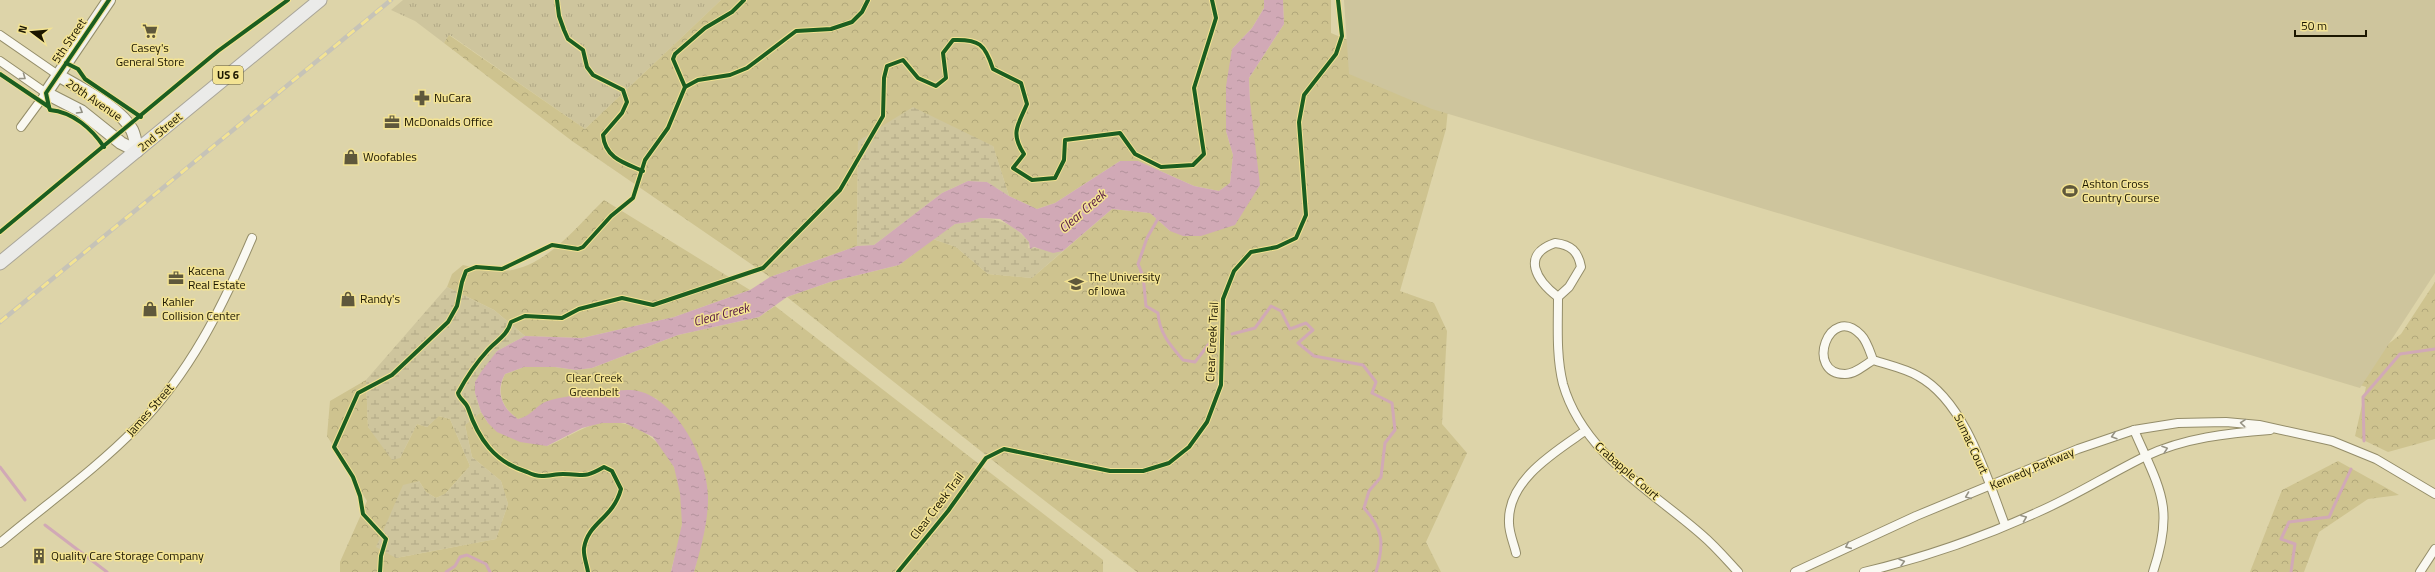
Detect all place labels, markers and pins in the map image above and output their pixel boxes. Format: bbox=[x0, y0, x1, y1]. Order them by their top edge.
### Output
supermarket icon: Casey's General Store bbox=[141, 22, 159, 40]
place label: Casey's General Store bbox=[116, 38, 184, 71]
place label: NuCara bbox=[434, 88, 471, 107]
pharmacy icon: NuCara bbox=[413, 89, 431, 107]
place label: McDonalds Office bbox=[404, 112, 493, 131]
office icon: McDonalds Office bbox=[383, 113, 401, 131]
place label: Woofables bbox=[363, 147, 417, 166]
shop icon: Woofables bbox=[342, 148, 360, 166]
place label: Ashton Cross Country Course bbox=[2082, 174, 2159, 207]
sports icon: Ashton Cross Country Course bbox=[2061, 182, 2079, 200]
place label: Kacena Real Estate bbox=[188, 261, 245, 294]
place label: The University of Iowa bbox=[1088, 267, 1161, 300]
office icon: Kacena Real Estate bbox=[167, 269, 185, 287]
school or university icon: The University of Iowa bbox=[1067, 275, 1085, 293]
place label: Randy's bbox=[360, 289, 400, 308]
shop icon: Randy's bbox=[339, 290, 357, 308]
place label: Kahler Collision Center bbox=[162, 292, 240, 325]
shop icon: Kahler Collision Center bbox=[141, 300, 159, 318]
place label: Quality Care Storage Company bbox=[51, 546, 204, 565]
building icon: Quality Care Storage Company bbox=[30, 547, 48, 565]

